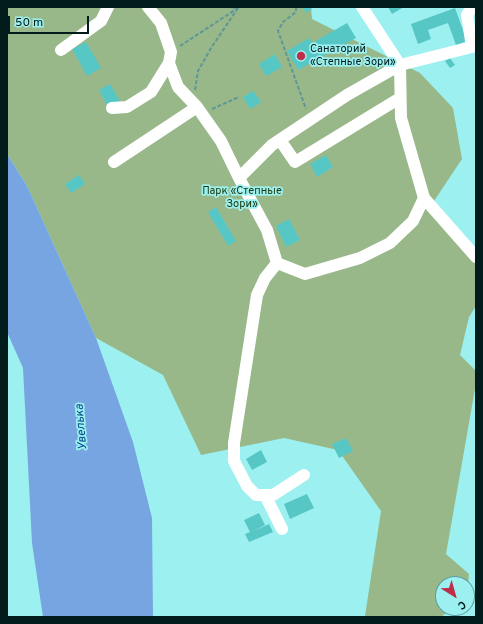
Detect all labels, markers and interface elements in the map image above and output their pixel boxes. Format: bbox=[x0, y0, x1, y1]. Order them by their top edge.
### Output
scale bar bbox=[10, 8, 91, 34]
text: 50 m bbox=[15, 15, 43, 31]
place label: Санаторий «Степные Зори» bbox=[310, 43, 396, 69]
marker: Санаторий «Степные Зори» bbox=[295, 50, 307, 62]
park label: Парк «Степные Зори» bbox=[202, 185, 282, 211]
water label: Увелька bbox=[73, 404, 91, 450]
north arrow bbox=[435, 576, 475, 616]
text: С bbox=[455, 597, 469, 612]

